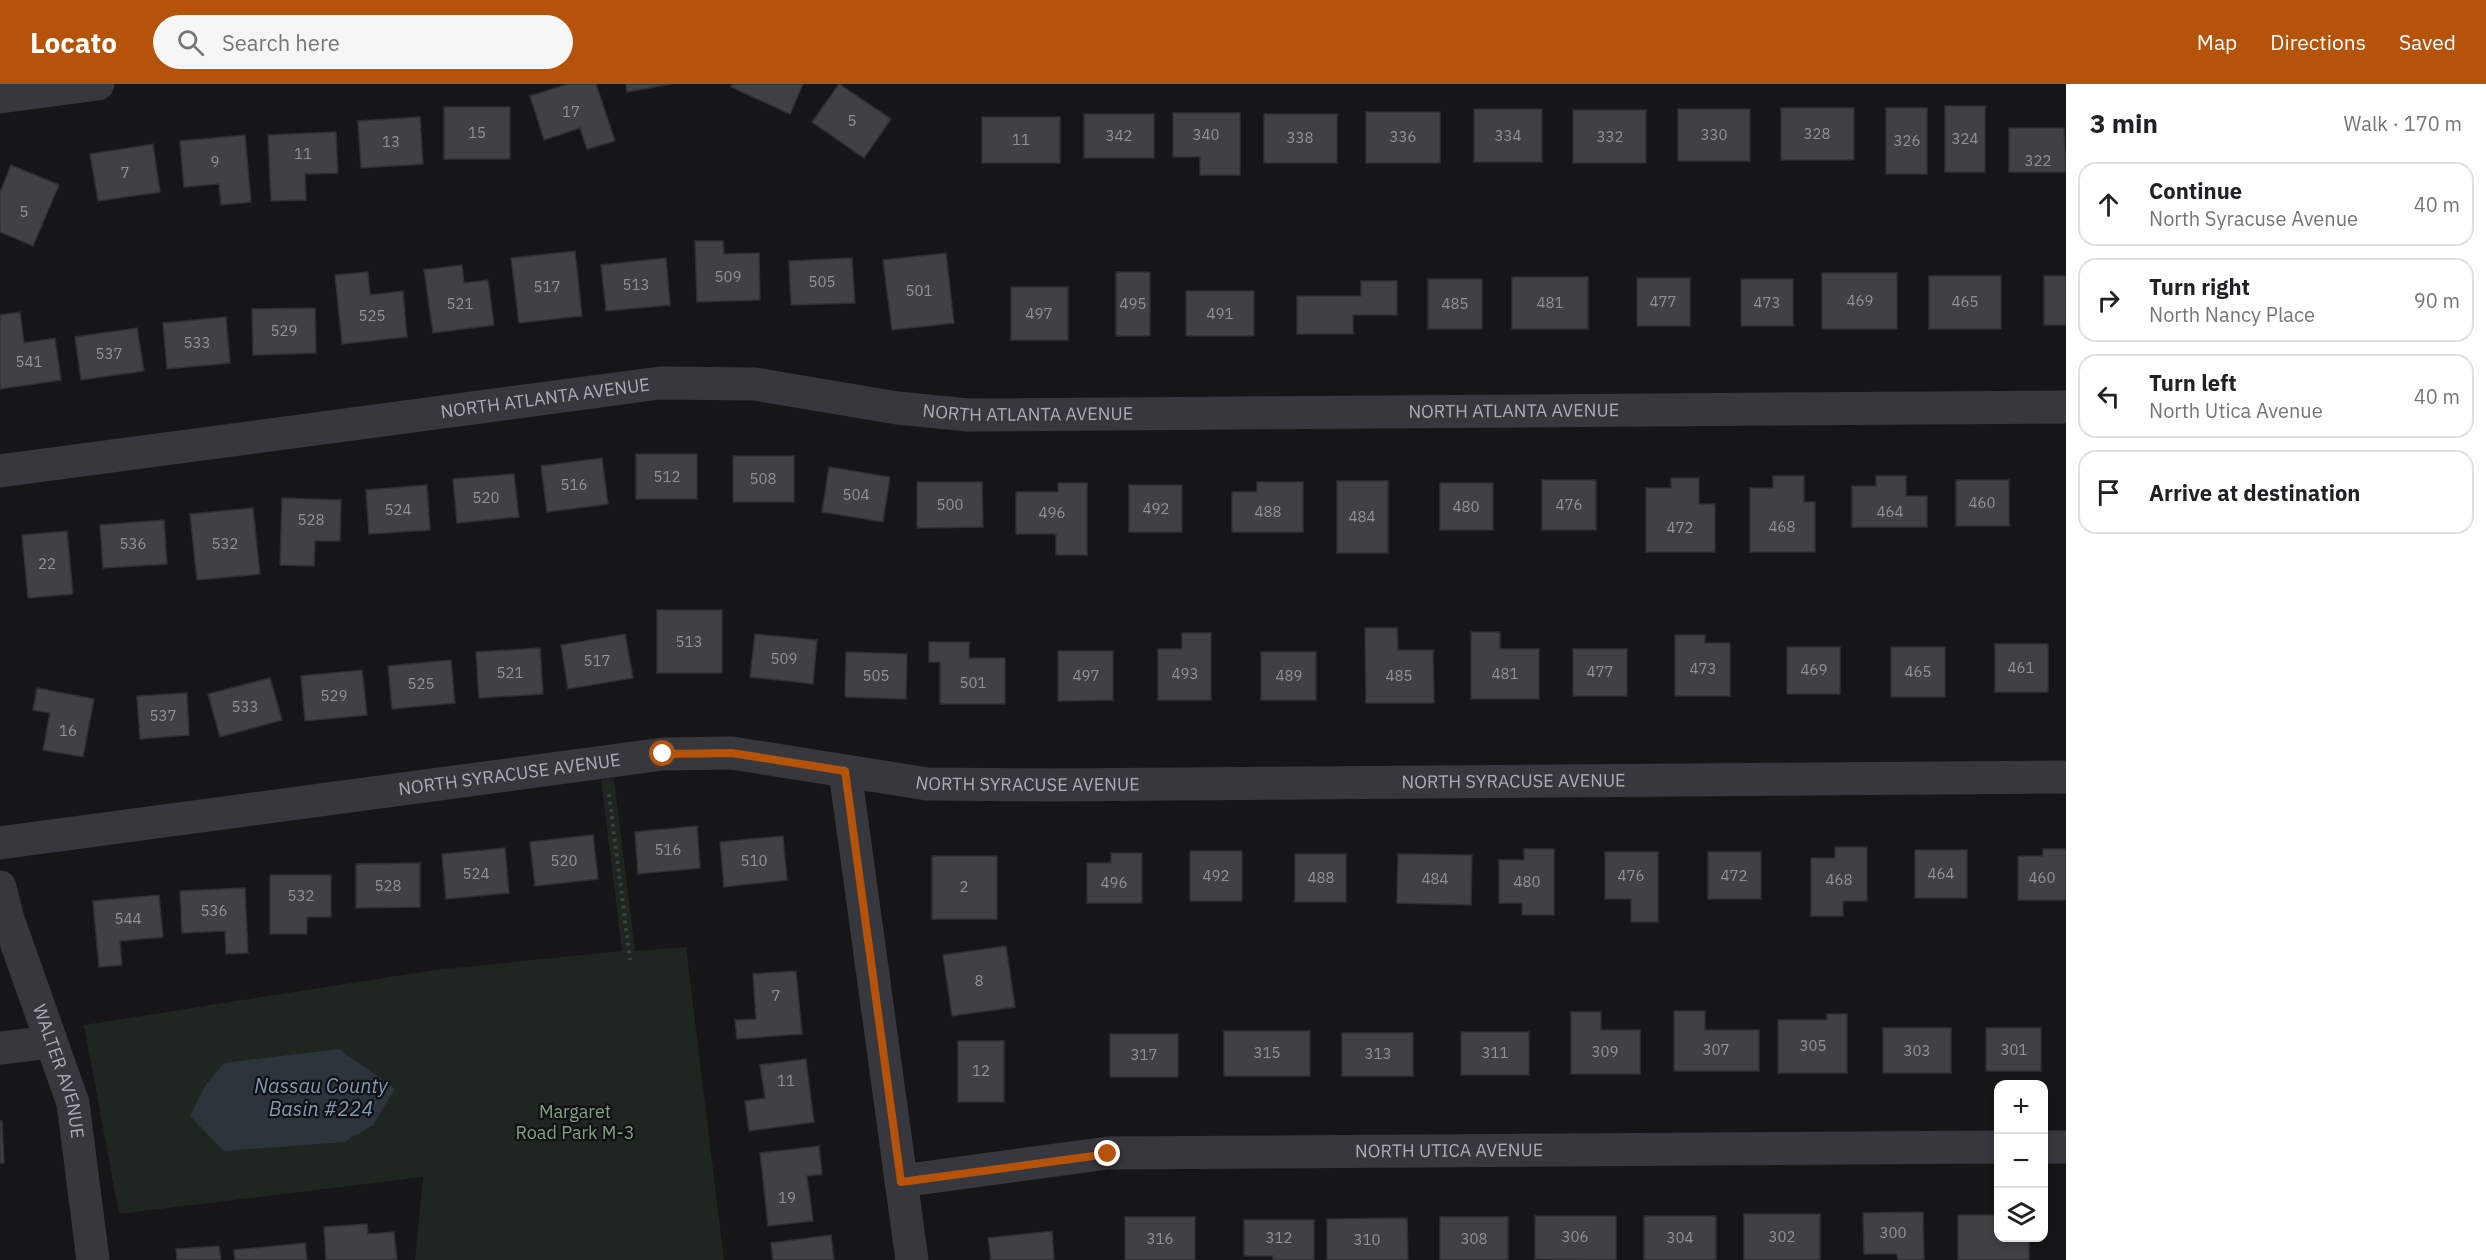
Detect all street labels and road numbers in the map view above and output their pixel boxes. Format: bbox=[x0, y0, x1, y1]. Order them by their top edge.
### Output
street label: NORTH ATLANTA AVENUE bbox=[439, 372, 651, 423]
street label: NORTH ATLANTA AVENUE bbox=[1408, 398, 1619, 423]
street label: NORTH ATLANTA AVENUE bbox=[922, 399, 1133, 426]
street label: NORTH SYRACUSE AVENUE bbox=[397, 748, 622, 800]
street label: NORTH SYRACUSE AVENUE bbox=[1401, 768, 1626, 793]
street label: NORTH SYRACUSE AVENUE bbox=[914, 770, 1140, 796]
street label: WALTER AVENUE bbox=[28, 1001, 89, 1140]
street label: NORTH UTICA AVENUE bbox=[1355, 1138, 1543, 1162]

